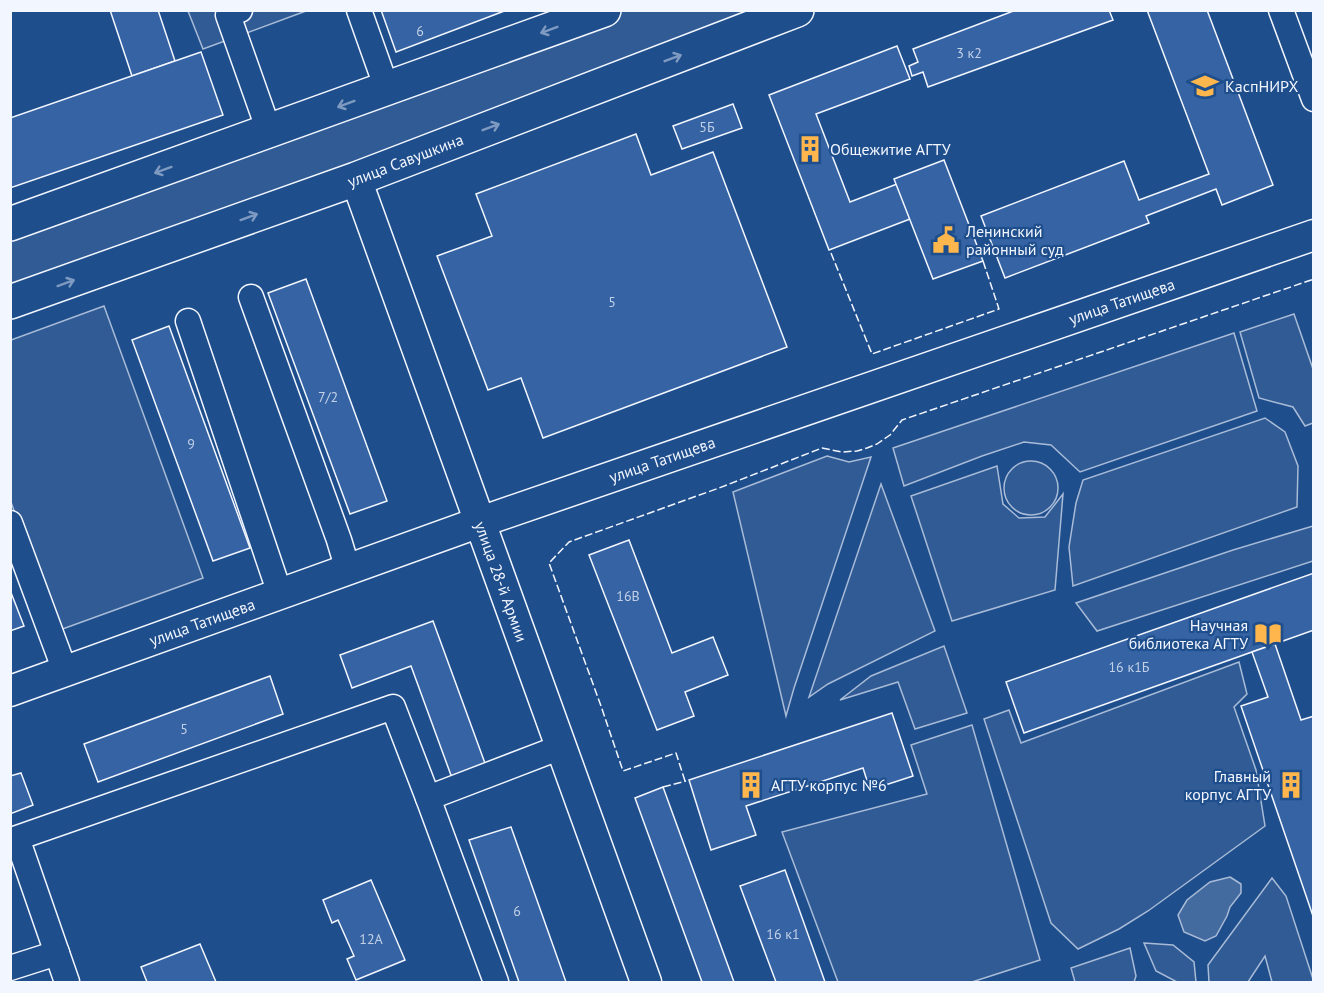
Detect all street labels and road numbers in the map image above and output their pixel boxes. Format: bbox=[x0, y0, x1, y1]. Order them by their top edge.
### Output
street label: улица Савушкина bbox=[345, 129, 466, 191]
street label: улица Татищева bbox=[1066, 274, 1177, 329]
street label: улица Татищева bbox=[606, 432, 718, 487]
street label: улица 28-й Армии bbox=[470, 519, 532, 645]
street label: улица Татищева bbox=[146, 594, 258, 650]

